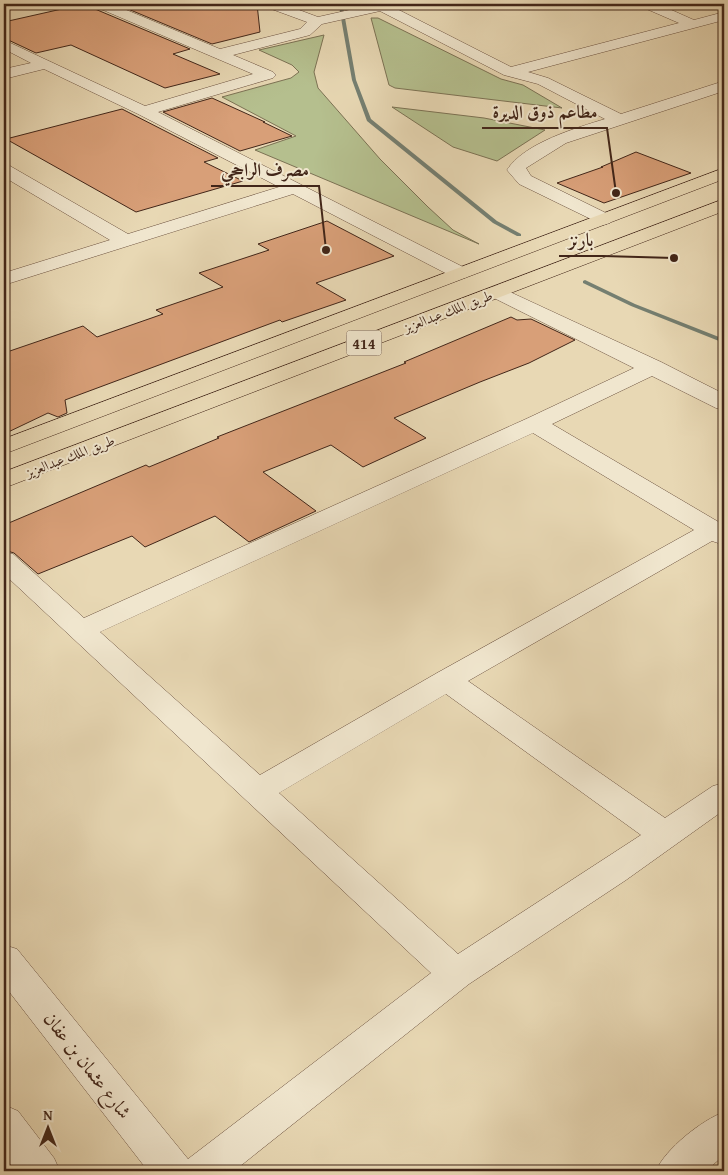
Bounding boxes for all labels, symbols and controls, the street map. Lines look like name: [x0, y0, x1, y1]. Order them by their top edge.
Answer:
callout: مطاعم ذوق الديرة: [482, 95, 607, 128]
text: مطاعم ذوق الديرة: [492, 98, 598, 129]
callout: مصرف الراجحي: [211, 153, 319, 186]
text: مصرف الراجحي: [221, 156, 309, 187]
callout: بارنز: [559, 223, 603, 256]
text: بارنز: [567, 226, 593, 253]
street label: طريق الملك عبدالعزيز: [399, 285, 495, 338]
road number: 414: [346, 330, 382, 356]
street label: طريق الملك عبدالعزيز: [21, 430, 117, 483]
street label: شارع عثمان بن عفان: [36, 1006, 139, 1126]
north arrow: [22, 1102, 72, 1152]
text: N: [43, 1105, 53, 1125]

